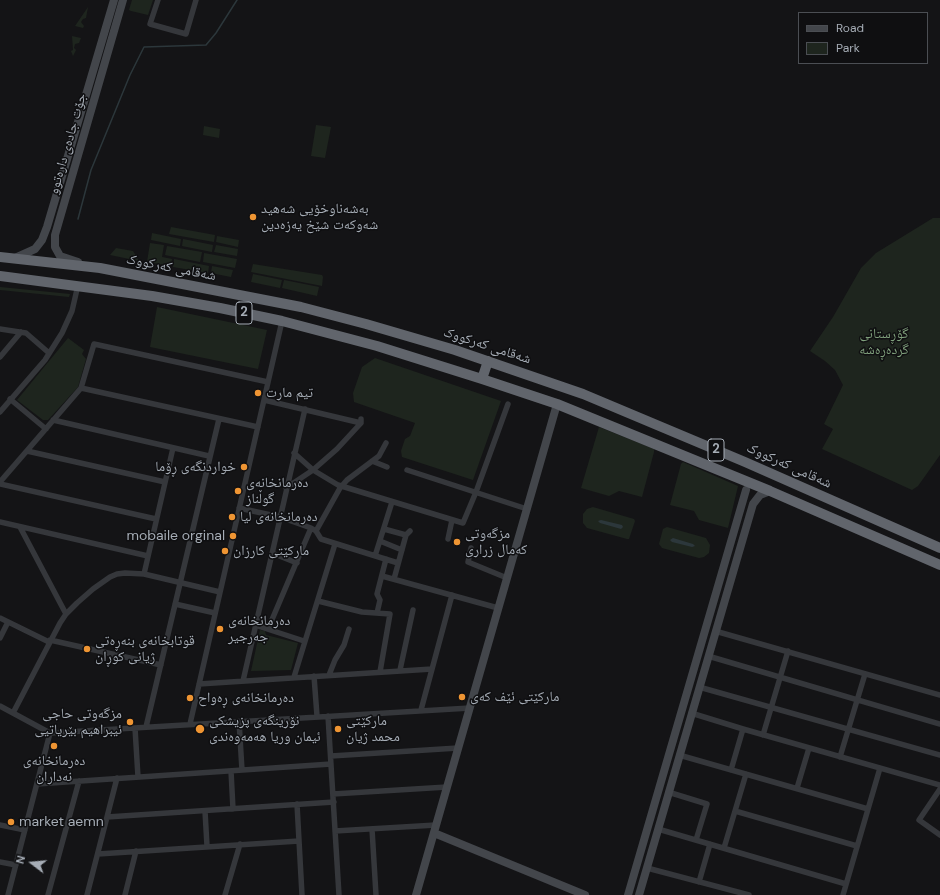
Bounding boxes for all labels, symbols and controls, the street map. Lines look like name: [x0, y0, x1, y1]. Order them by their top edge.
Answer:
legend: [798, 12, 928, 64]
text: Road: [836, 20, 864, 36]
text: Park: [836, 40, 860, 56]
street label: جۆت جادەی دارەتوو: [46, 91, 90, 197]
place label: بەشەناوخۆیی شەهید شەوکەت شێخ یەزەدین: [261, 201, 378, 234]
marker: بەشەناوخۆیی شەهید شەوکەت شێخ یەزەدین: [248, 212, 258, 222]
street label: شەقامی کەرکووک: [125, 251, 217, 285]
road number: 2: [236, 302, 252, 324]
street label: شەقامی کەرکووک: [441, 324, 533, 368]
park label: گۆڕستانی گردەڕەشە: [859, 326, 909, 358]
place label: تیم مارت: [266, 385, 313, 401]
marker: تیم مارت: [253, 388, 263, 398]
road number: 2: [708, 439, 724, 461]
street label: شەقامی کەرکووک: [744, 440, 834, 492]
place label: خواردنگەی ڕۆما: [155, 459, 236, 475]
marker: خواردنگەی ڕۆما: [239, 462, 249, 472]
place label: دەرمانخانەی گوڵناز: [246, 475, 308, 508]
marker: دەرمانخانەی گوڵناز: [233, 486, 243, 496]
place label: دەرمانخانەی لیا: [240, 509, 318, 525]
marker: دەرمانخانەی لیا: [227, 512, 237, 522]
place label: مزگەوتی کەمال زراری: [465, 526, 527, 558]
place label: mobaile orginal: [126, 528, 225, 544]
marker: mobaile orginal: [228, 531, 238, 541]
marker: مزگەوتی کەمال زراری: [452, 537, 462, 547]
place label: مارکێتی کارزان: [233, 543, 309, 559]
marker: مارکێتی کارزان: [220, 546, 230, 556]
place label: دەرمانخانەی جەرجیر: [228, 613, 290, 646]
marker: دەرمانخانەی جەرجیر: [215, 624, 225, 634]
place label: قوتابخانەی بنەڕەتی ژیانی کوڕان: [95, 633, 195, 666]
marker: قوتابخانەی بنەڕەتی ژیانی کوڕان: [82, 644, 92, 654]
place label: مارکێتی ئێف کەی: [470, 689, 559, 705]
place label: دەرمانخانەی ڕەواح: [198, 690, 294, 706]
marker: مارکێتی ئێف کەی: [457, 692, 467, 702]
marker: دەرمانخانەی ڕەواح: [185, 693, 195, 703]
place label: مزگەوتی حاجی ئیبراهیم بێریاتیی: [34, 706, 122, 738]
place label: نۆرینگەی پزیشکی ئیمان وریا هەمەوەندی: [209, 713, 321, 746]
place label: مارکێتی محمد ژیان: [346, 713, 400, 746]
marker: مزگەوتی حاجی ئیبراهیم بێریاتیی: [125, 717, 135, 727]
marker: نۆرینگەی پزیشکی ئیمان وریا هەمەوەندی: [194, 723, 206, 735]
marker: مارکێتی محمد ژیان: [333, 724, 343, 734]
marker: دەرمانخانەی نەداران: [49, 741, 59, 751]
place label: دەرمانخانەی نەداران: [23, 753, 85, 786]
place label: market aemn: [19, 814, 104, 830]
marker: market aemn: [6, 817, 16, 827]
north arrow: [12, 843, 52, 883]
text: N: [13, 854, 28, 865]

